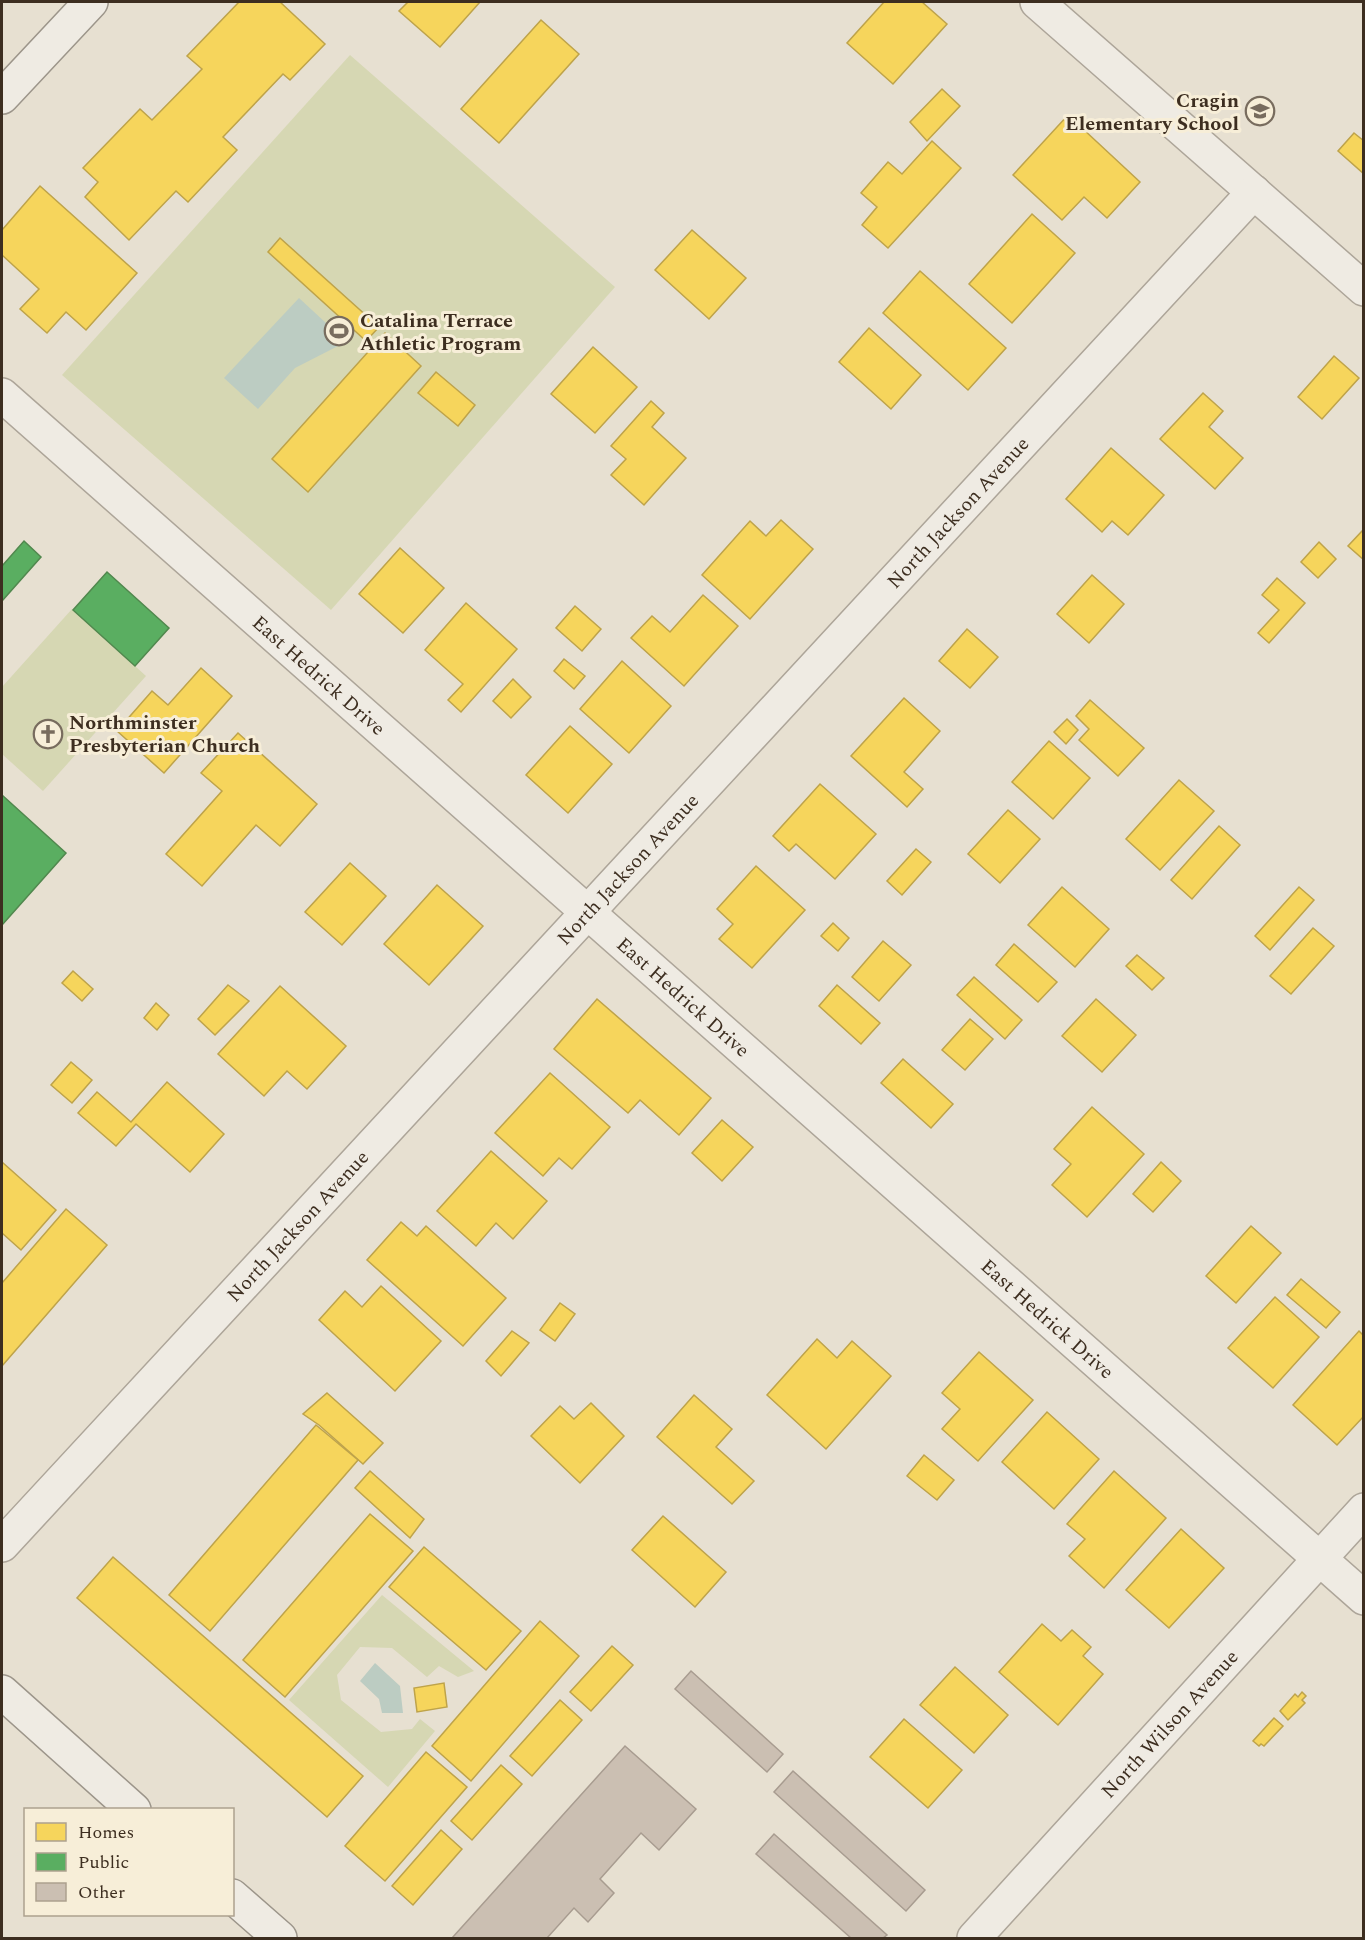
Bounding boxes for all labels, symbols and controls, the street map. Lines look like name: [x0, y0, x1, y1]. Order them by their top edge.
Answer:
place label: Cragin Elementary School: [1065, 86, 1239, 139]
school or university icon: Cragin Elementary School: [1244, 95, 1276, 127]
place label: Catalina Terrace Athletic Program: [360, 306, 521, 359]
sports icon: Catalina Terrace Athletic Program: [323, 315, 355, 347]
street label: North Jackson Avenue: [880, 430, 1037, 596]
street label: East Hedrick Drive: [245, 608, 392, 743]
place label: Northminster Presbyterian Church: [69, 708, 260, 761]
church icon: Northminster Presbyterian Church: [32, 718, 64, 750]
street label: North Jackson Avenue: [550, 787, 707, 953]
street label: East Hedrick Drive: [609, 930, 756, 1065]
street label: North Jackson Avenue: [220, 1144, 376, 1309]
street label: East Hedrick Drive: [973, 1252, 1120, 1387]
street label: North Wilson Avenue: [1094, 1643, 1246, 1805]
legend: [24, 1808, 234, 1916]
text: Homes: [78, 1819, 134, 1846]
text: Public: [78, 1849, 129, 1876]
text: Other: [78, 1879, 125, 1906]

